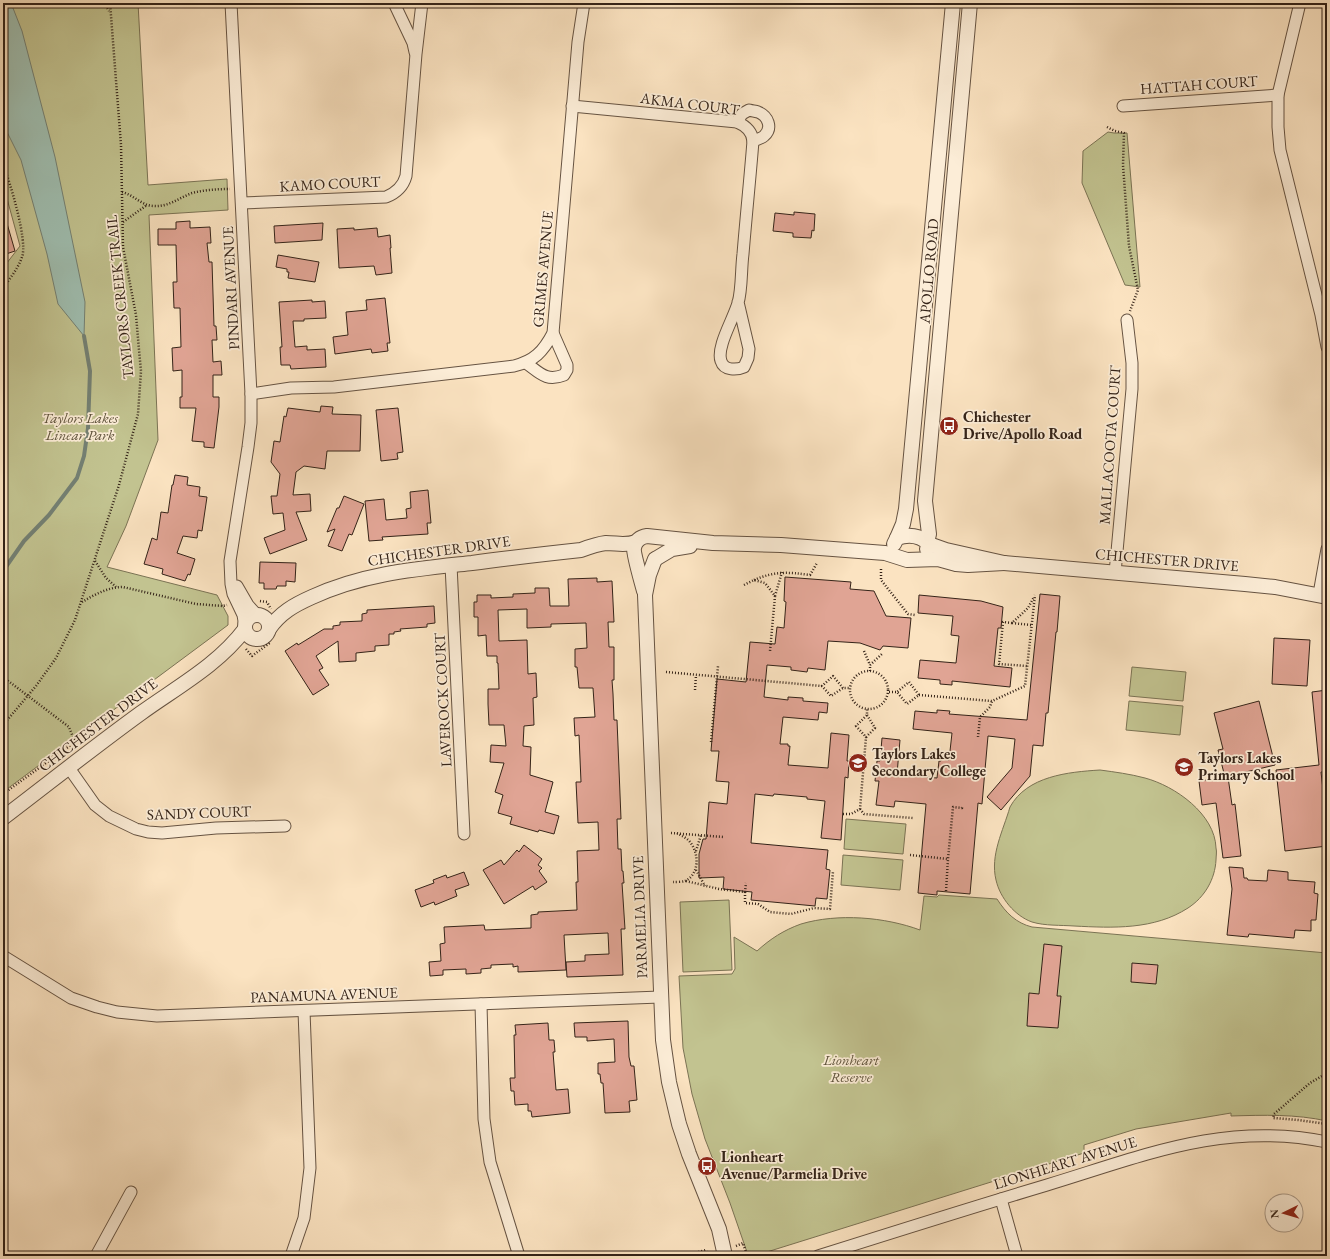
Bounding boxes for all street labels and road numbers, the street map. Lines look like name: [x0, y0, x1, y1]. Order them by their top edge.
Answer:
street label: HATTAH COURT: [1140, 71, 1259, 98]
street label: AKMA COURT: [638, 88, 742, 119]
street label: KAMO COURT: [279, 171, 382, 196]
street label: GRIMES AVENUE: [528, 209, 557, 328]
street label: TAYLORS CREEK TRAIL: [101, 214, 138, 380]
street label: APOLLO ROAD: [914, 218, 943, 325]
street label: PINDARI AVENUE: [218, 225, 243, 350]
street label: MALLACOOTA COURT: [1094, 364, 1125, 525]
street label: CHICHESTER DRIVE: [366, 531, 512, 570]
street label: CHICHESTER DRIVE: [1094, 544, 1240, 575]
street label: LAVEROCK COURT: [429, 632, 455, 767]
street label: CHICHESTER DRIVE: [34, 673, 161, 776]
street label: SANDY COURT: [147, 801, 252, 824]
street label: PARMELIA DRIVE: [628, 855, 651, 979]
street label: PANAMUNA AVENUE: [250, 982, 399, 1007]
street label: LIONHEART AVENUE: [991, 1132, 1139, 1193]

